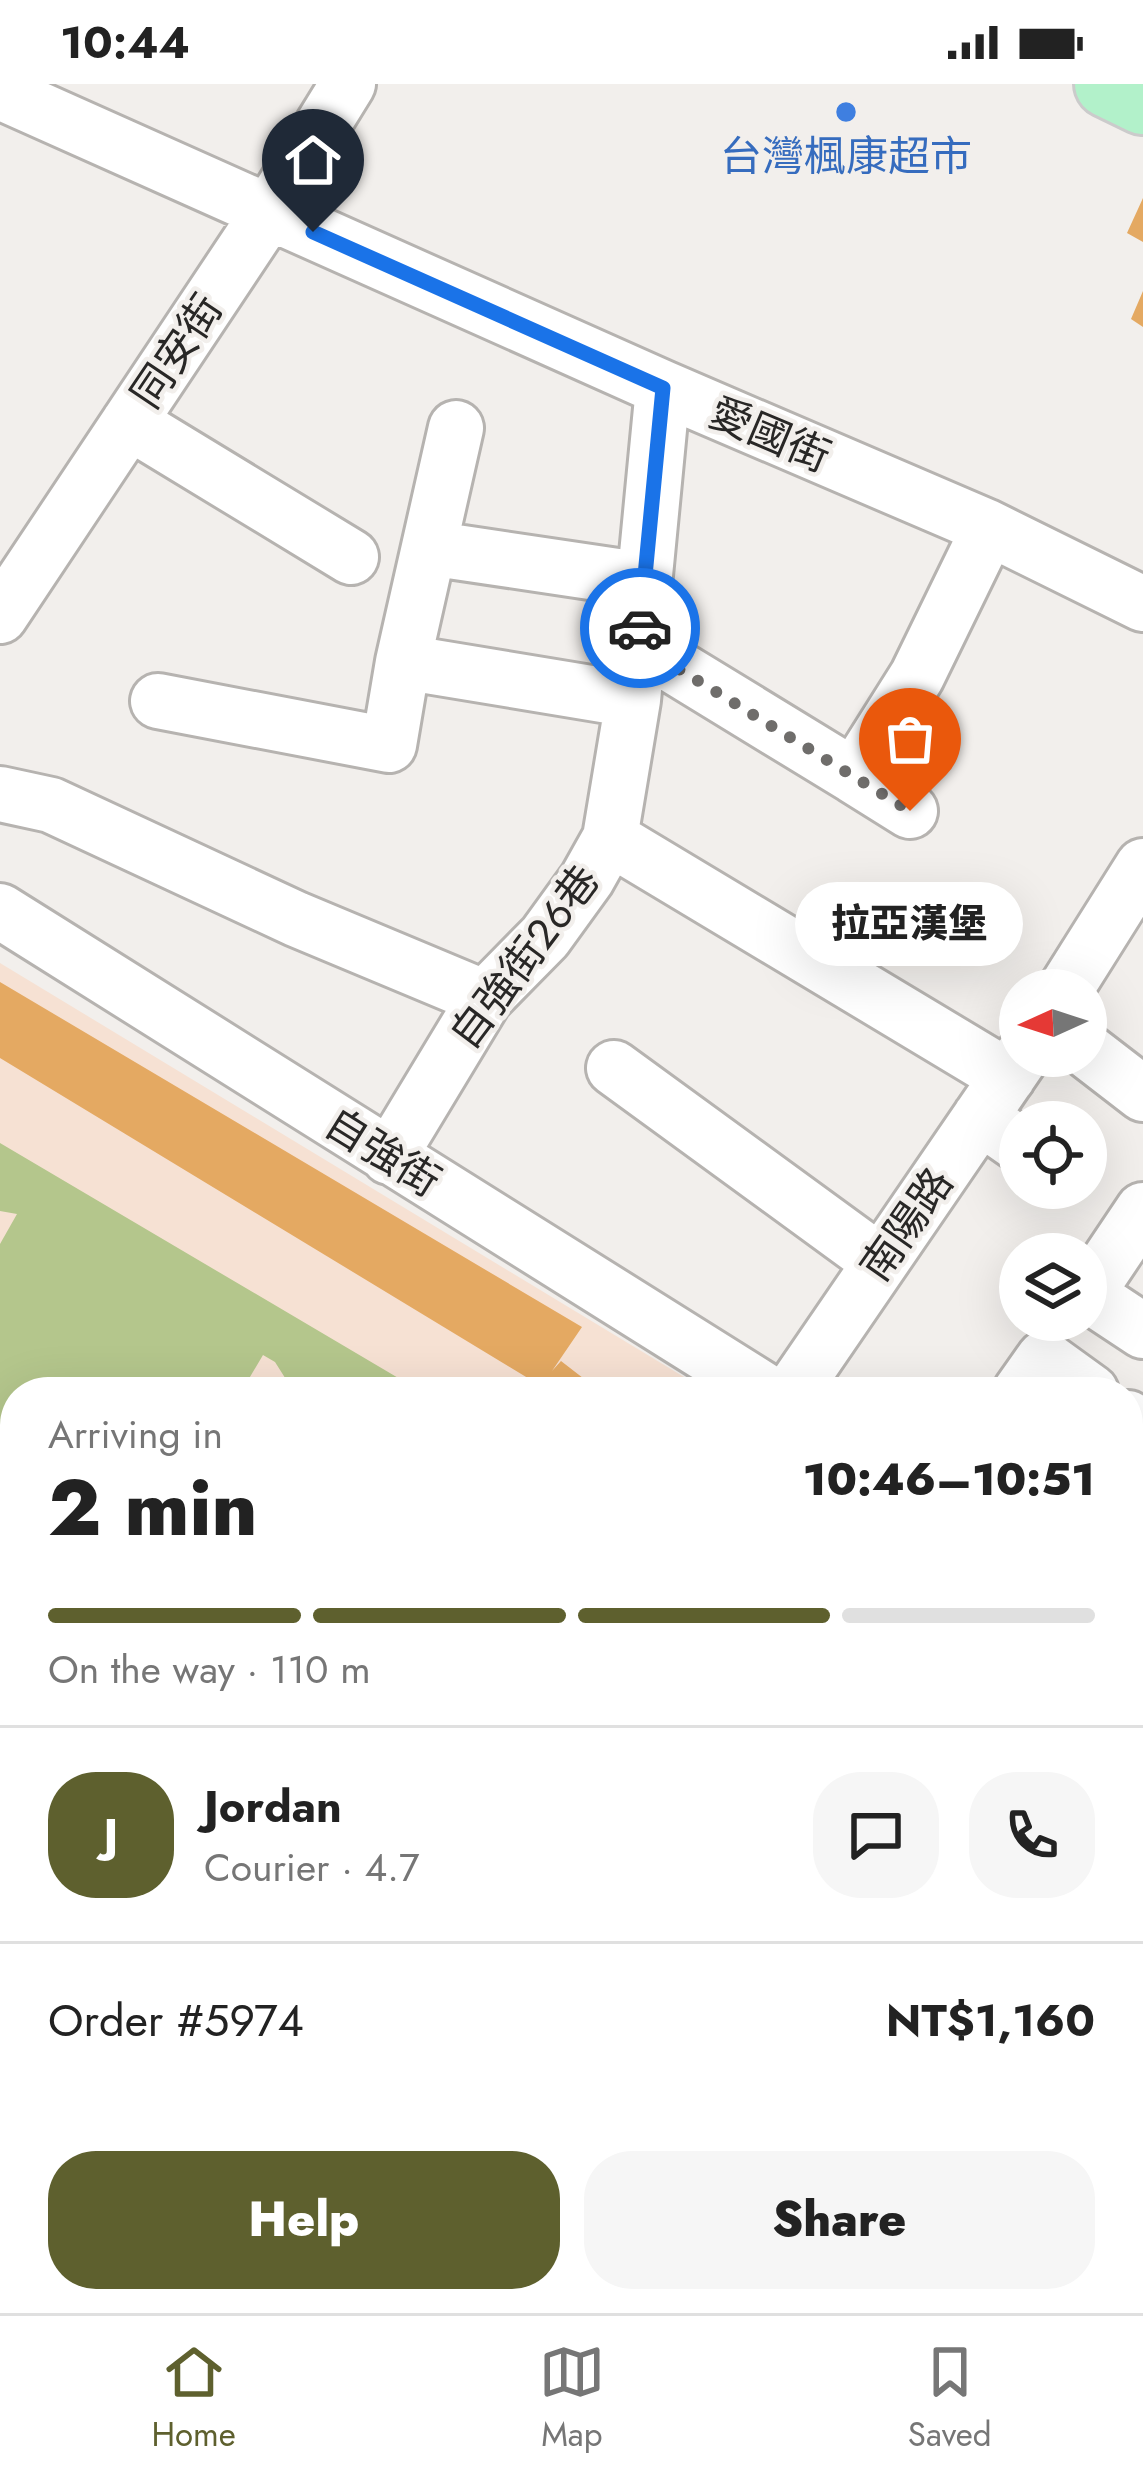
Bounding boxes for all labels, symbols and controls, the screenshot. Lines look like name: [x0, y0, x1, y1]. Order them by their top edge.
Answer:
text: 10:44: [60, 10, 190, 75]
marker: 台灣楓康超市: [833, 99, 859, 125]
pin: [262, 109, 364, 232]
place label: 台灣楓康超市: [720, 126, 972, 187]
icon: home: [280, 127, 346, 193]
street label: 同安街: [116, 282, 237, 421]
street label: 愛國街: [700, 382, 840, 487]
courier: [580, 568, 700, 688]
icon: car: [607, 595, 673, 661]
pin: [859, 688, 961, 811]
icon: bag: [877, 706, 943, 772]
street label: 自強街26巷: [435, 853, 614, 1062]
callout: 拉亞漢堡: [796, 883, 1024, 967]
text: 拉亞漢堡: [831, 895, 987, 952]
north arrow: [999, 969, 1107, 1077]
map controls: [999, 969, 1107, 1341]
street label: 自強街: [313, 1093, 452, 1212]
button: locate: [999, 1101, 1107, 1209]
street label: 南陽路: [845, 1155, 968, 1293]
button: layers: [999, 1233, 1107, 1341]
text: Arriving in: [48, 1406, 223, 1463]
text: 10:46–10:51: [803, 1447, 1095, 1512]
text: 2 min: [48, 1452, 257, 1564]
text: On the way · 110 m: [48, 1641, 371, 1698]
button: chat: [813, 1772, 939, 1898]
button: phone: [969, 1772, 1095, 1898]
text: Jordan: [204, 1774, 342, 1839]
text: J: [104, 1802, 118, 1867]
text: Courier · 4.7: [204, 1839, 419, 1896]
text: Order #5974: [48, 1988, 304, 2053]
text: NT$1,160: [886, 1988, 1095, 2053]
button: Help: [48, 2151, 560, 2289]
button: Share: [584, 2151, 1095, 2289]
tab: Home: [152, 2339, 236, 2458]
tab: Map: [539, 2339, 605, 2458]
tab: Saved: [908, 2339, 991, 2458]

